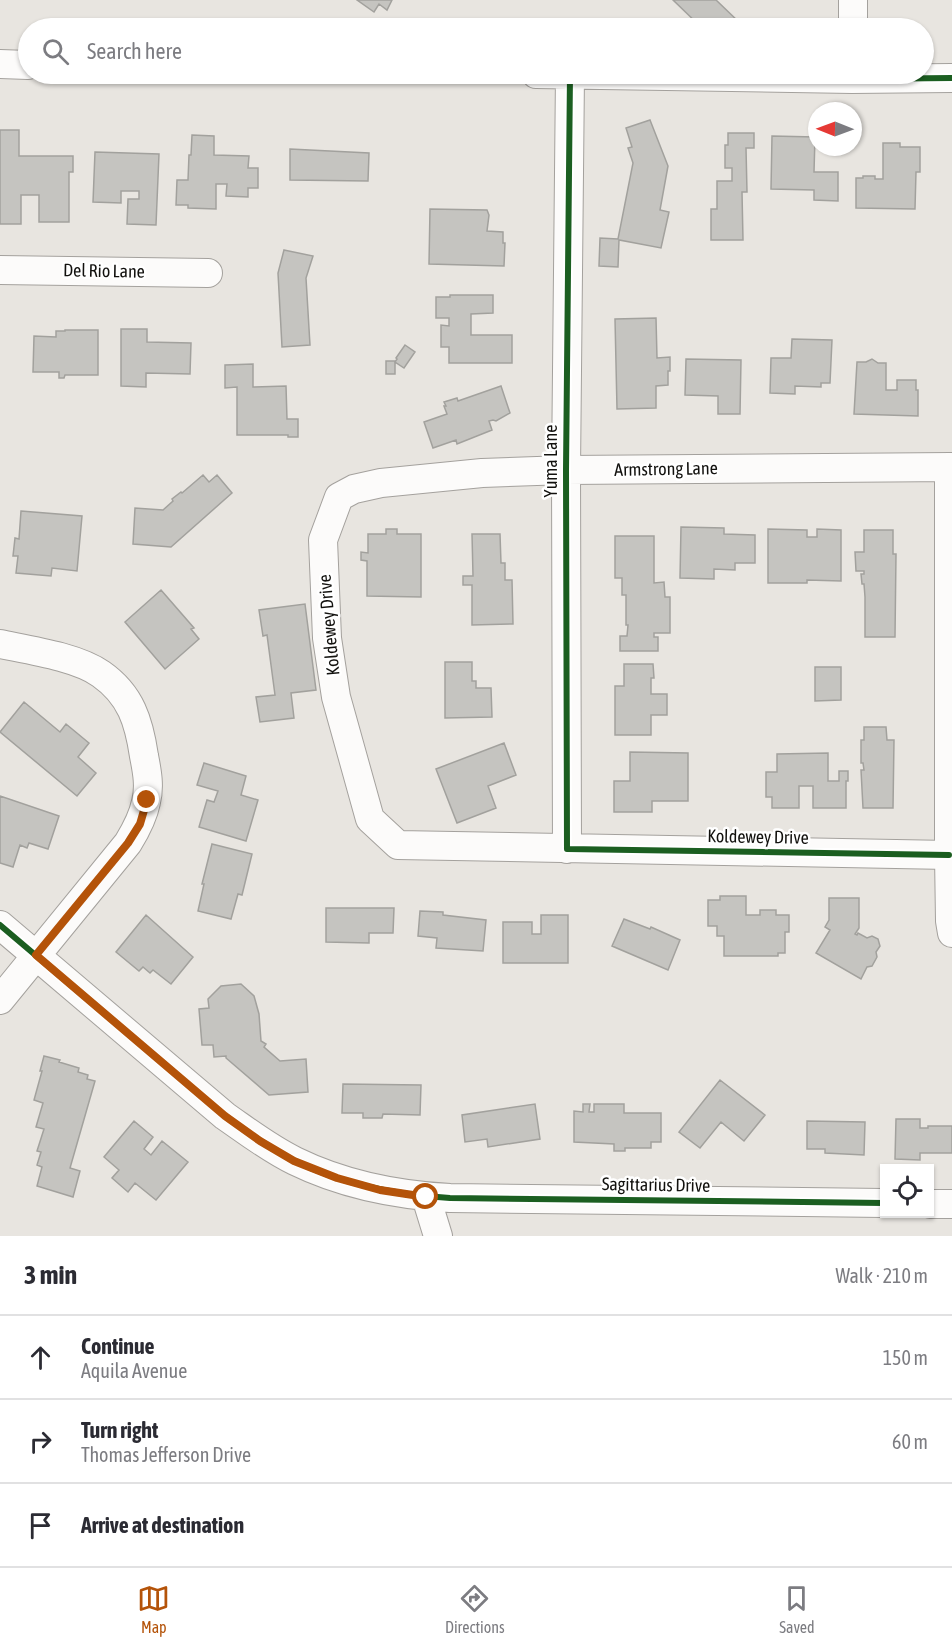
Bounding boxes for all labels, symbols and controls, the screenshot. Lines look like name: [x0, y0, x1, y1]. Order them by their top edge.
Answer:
search box: [18, 18, 934, 84]
icon: search: [39, 35, 72, 68]
text: Search here: [87, 38, 182, 64]
north arrow: [808, 102, 862, 156]
street label: Del Rio Lane: [63, 259, 145, 282]
street label: Yuma Lane: [540, 425, 561, 497]
street label: Armstrong Lane: [614, 457, 718, 480]
street label: Koldewey Drive: [314, 574, 343, 676]
route end: [133, 786, 159, 812]
street label: Koldewey Drive: [707, 825, 809, 848]
map controls: [880, 1164, 934, 1218]
button: locate: [880, 1164, 934, 1218]
street label: Sagittarius Drive: [602, 1173, 710, 1196]
route start: [412, 1183, 438, 1209]
text: 3 min: [24, 1260, 77, 1290]
text: Walk · 210 m: [836, 1264, 928, 1287]
text: Continue: [81, 1333, 155, 1359]
icon: ahead: [24, 1341, 57, 1374]
text: 150 m: [883, 1346, 928, 1369]
text: Aquila Avenue: [81, 1359, 187, 1382]
text: Turn right: [81, 1417, 158, 1443]
icon: right: [24, 1425, 57, 1458]
text: 60 m: [892, 1430, 928, 1453]
text: Thomas Jefferson Drive: [81, 1443, 251, 1466]
icon: arrive: [24, 1509, 57, 1542]
text: Arrive at destination: [81, 1512, 244, 1538]
tab: Map: [137, 1582, 170, 1636]
tab: Directions: [445, 1582, 505, 1636]
tab: Saved: [779, 1582, 815, 1636]

